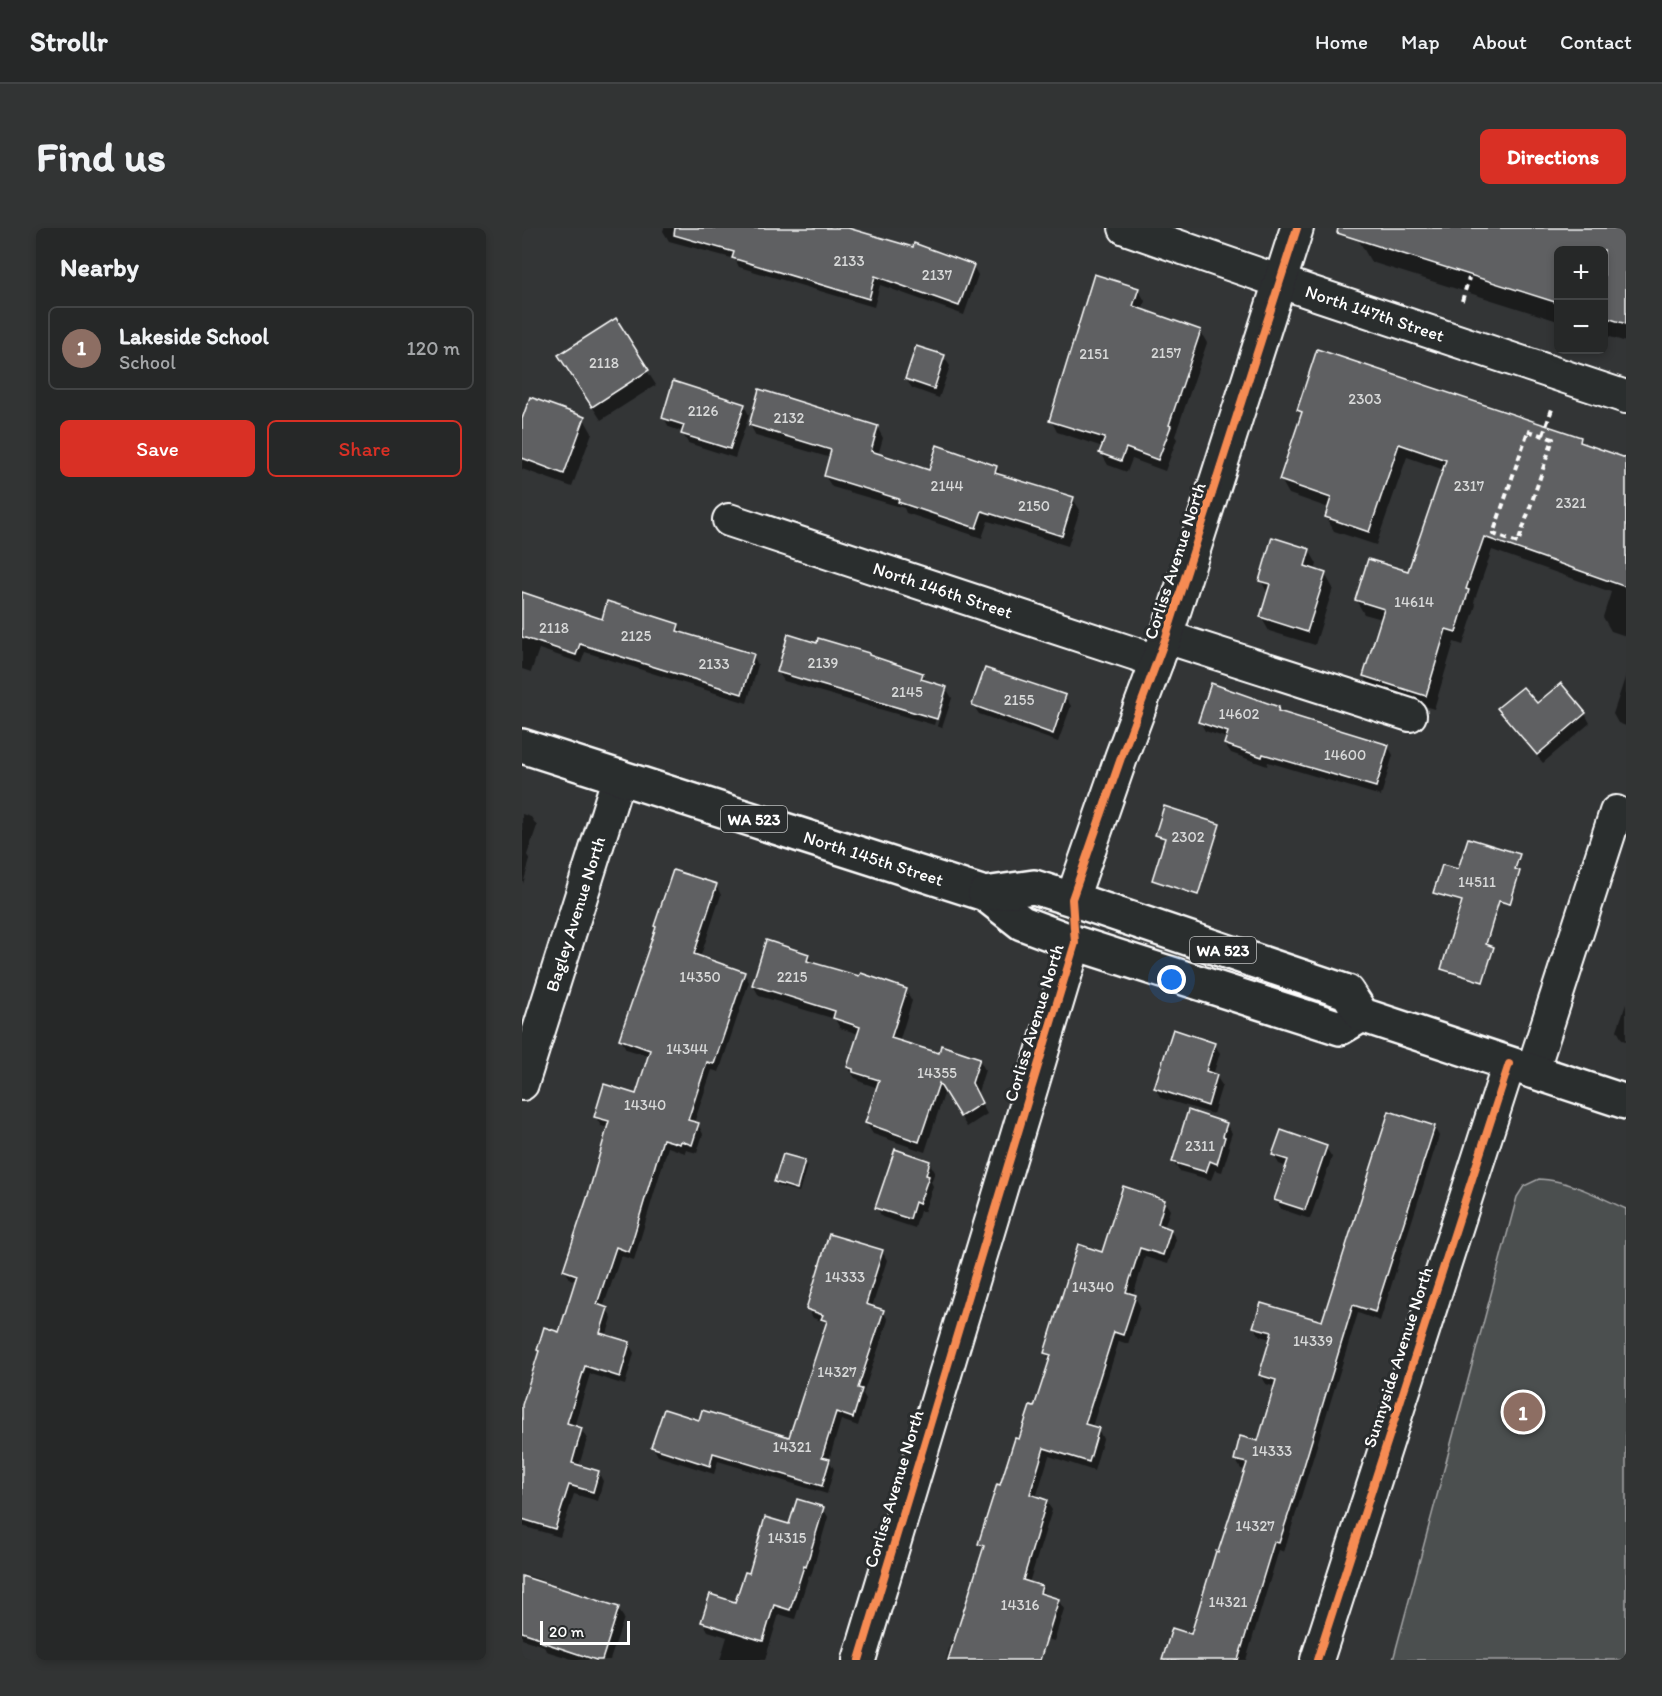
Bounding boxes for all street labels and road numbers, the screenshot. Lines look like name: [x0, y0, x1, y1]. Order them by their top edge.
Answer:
street label: North 147th Street: [1302, 280, 1447, 347]
street label: Corliss Avenue North: [1139, 479, 1211, 642]
street label: North 146th Street: [870, 557, 1016, 624]
road number: WA 523: [721, 806, 787, 832]
street label: North 145th Street: [801, 826, 946, 891]
street label: Bagley Avenue North: [541, 834, 610, 995]
road number: WA 523: [1190, 937, 1256, 963]
street label: Corliss Avenue North: [1000, 941, 1069, 1105]
street label: Sunnyside Avenue North: [1358, 1263, 1438, 1450]
street label: Corliss Avenue North: [860, 1407, 929, 1571]

